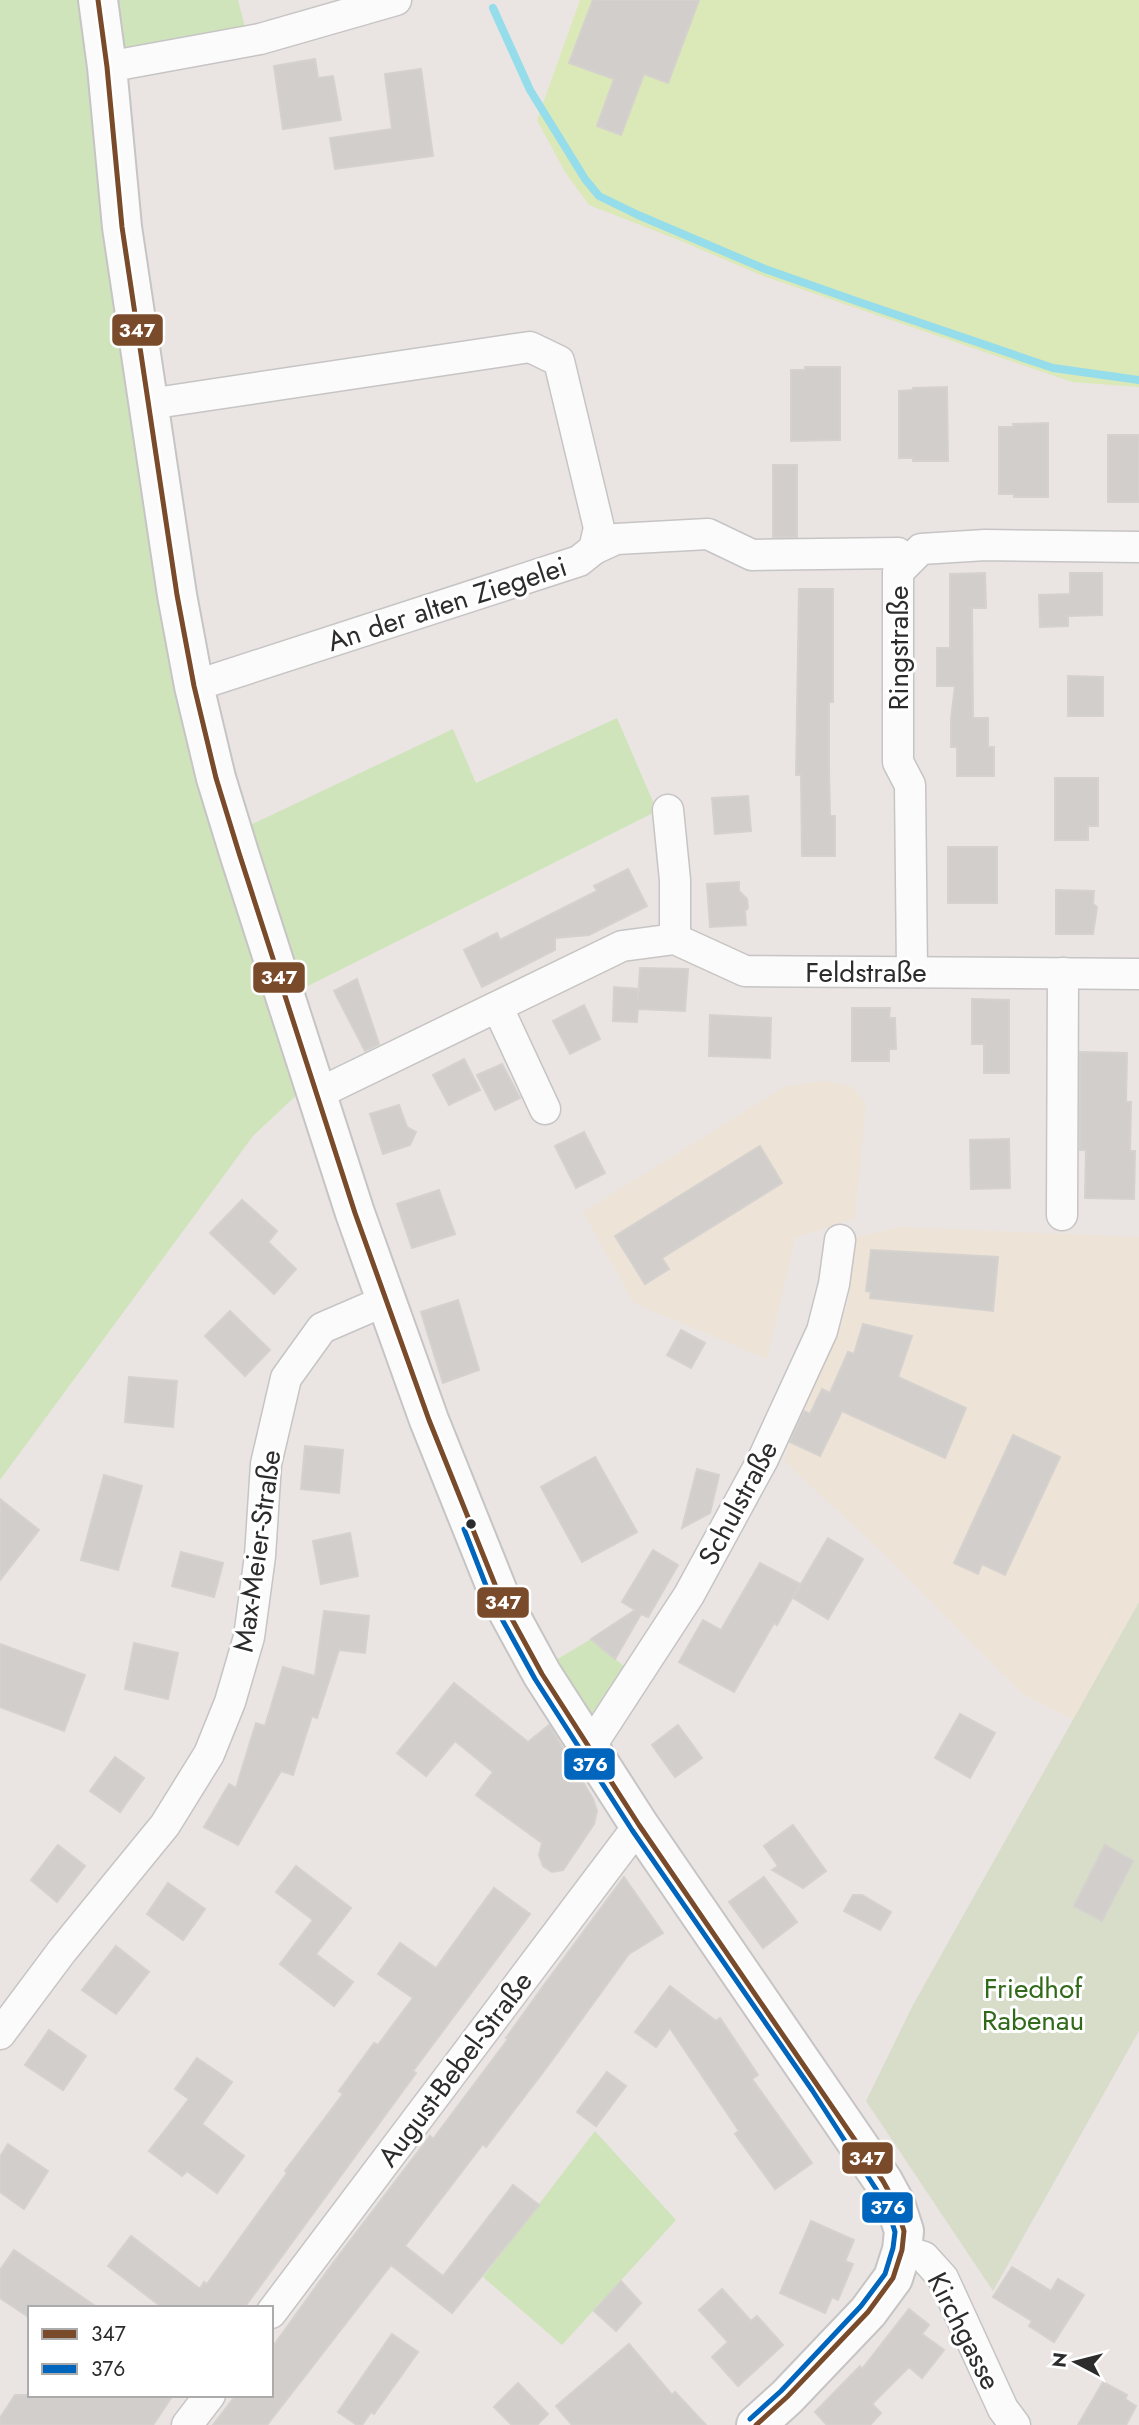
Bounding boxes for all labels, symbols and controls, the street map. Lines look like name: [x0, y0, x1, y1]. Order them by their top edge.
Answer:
line badge: 347: [111, 313, 164, 347]
text: 347: [119, 317, 156, 344]
street label: An der alten Ziegelei: [322, 546, 572, 662]
street label: Ringstraße: [878, 586, 919, 710]
street label: Feldstraße: [805, 952, 927, 993]
line badge: 347: [252, 961, 306, 994]
text: 347: [261, 964, 298, 991]
street label: Schulstraße: [688, 1433, 788, 1573]
street label: Max-Meier-Straße: [223, 1447, 291, 1655]
unlabelled marker: [464, 1517, 478, 1531]
line badge: 347: [476, 1586, 530, 1619]
text: 347: [485, 1589, 522, 1616]
line badge: 376: [563, 1747, 616, 1781]
text: 376: [572, 1751, 608, 1778]
street label: August-Bebel-Straße: [368, 1963, 542, 2175]
park label: Friedhof Rabenau: [982, 1968, 1084, 2041]
line badge: 347: [841, 2141, 894, 2175]
text: 347: [849, 2145, 886, 2172]
line badge: 376: [861, 2191, 914, 2224]
text: 376: [870, 2194, 906, 2221]
street label: Kirchgasse: [917, 2265, 1011, 2397]
legend: [28, 2306, 273, 2397]
text: 347: [91, 2319, 126, 2349]
north arrow: [1041, 2327, 1111, 2397]
text: N: [1045, 2351, 1074, 2369]
text: 376: [91, 2354, 125, 2384]

